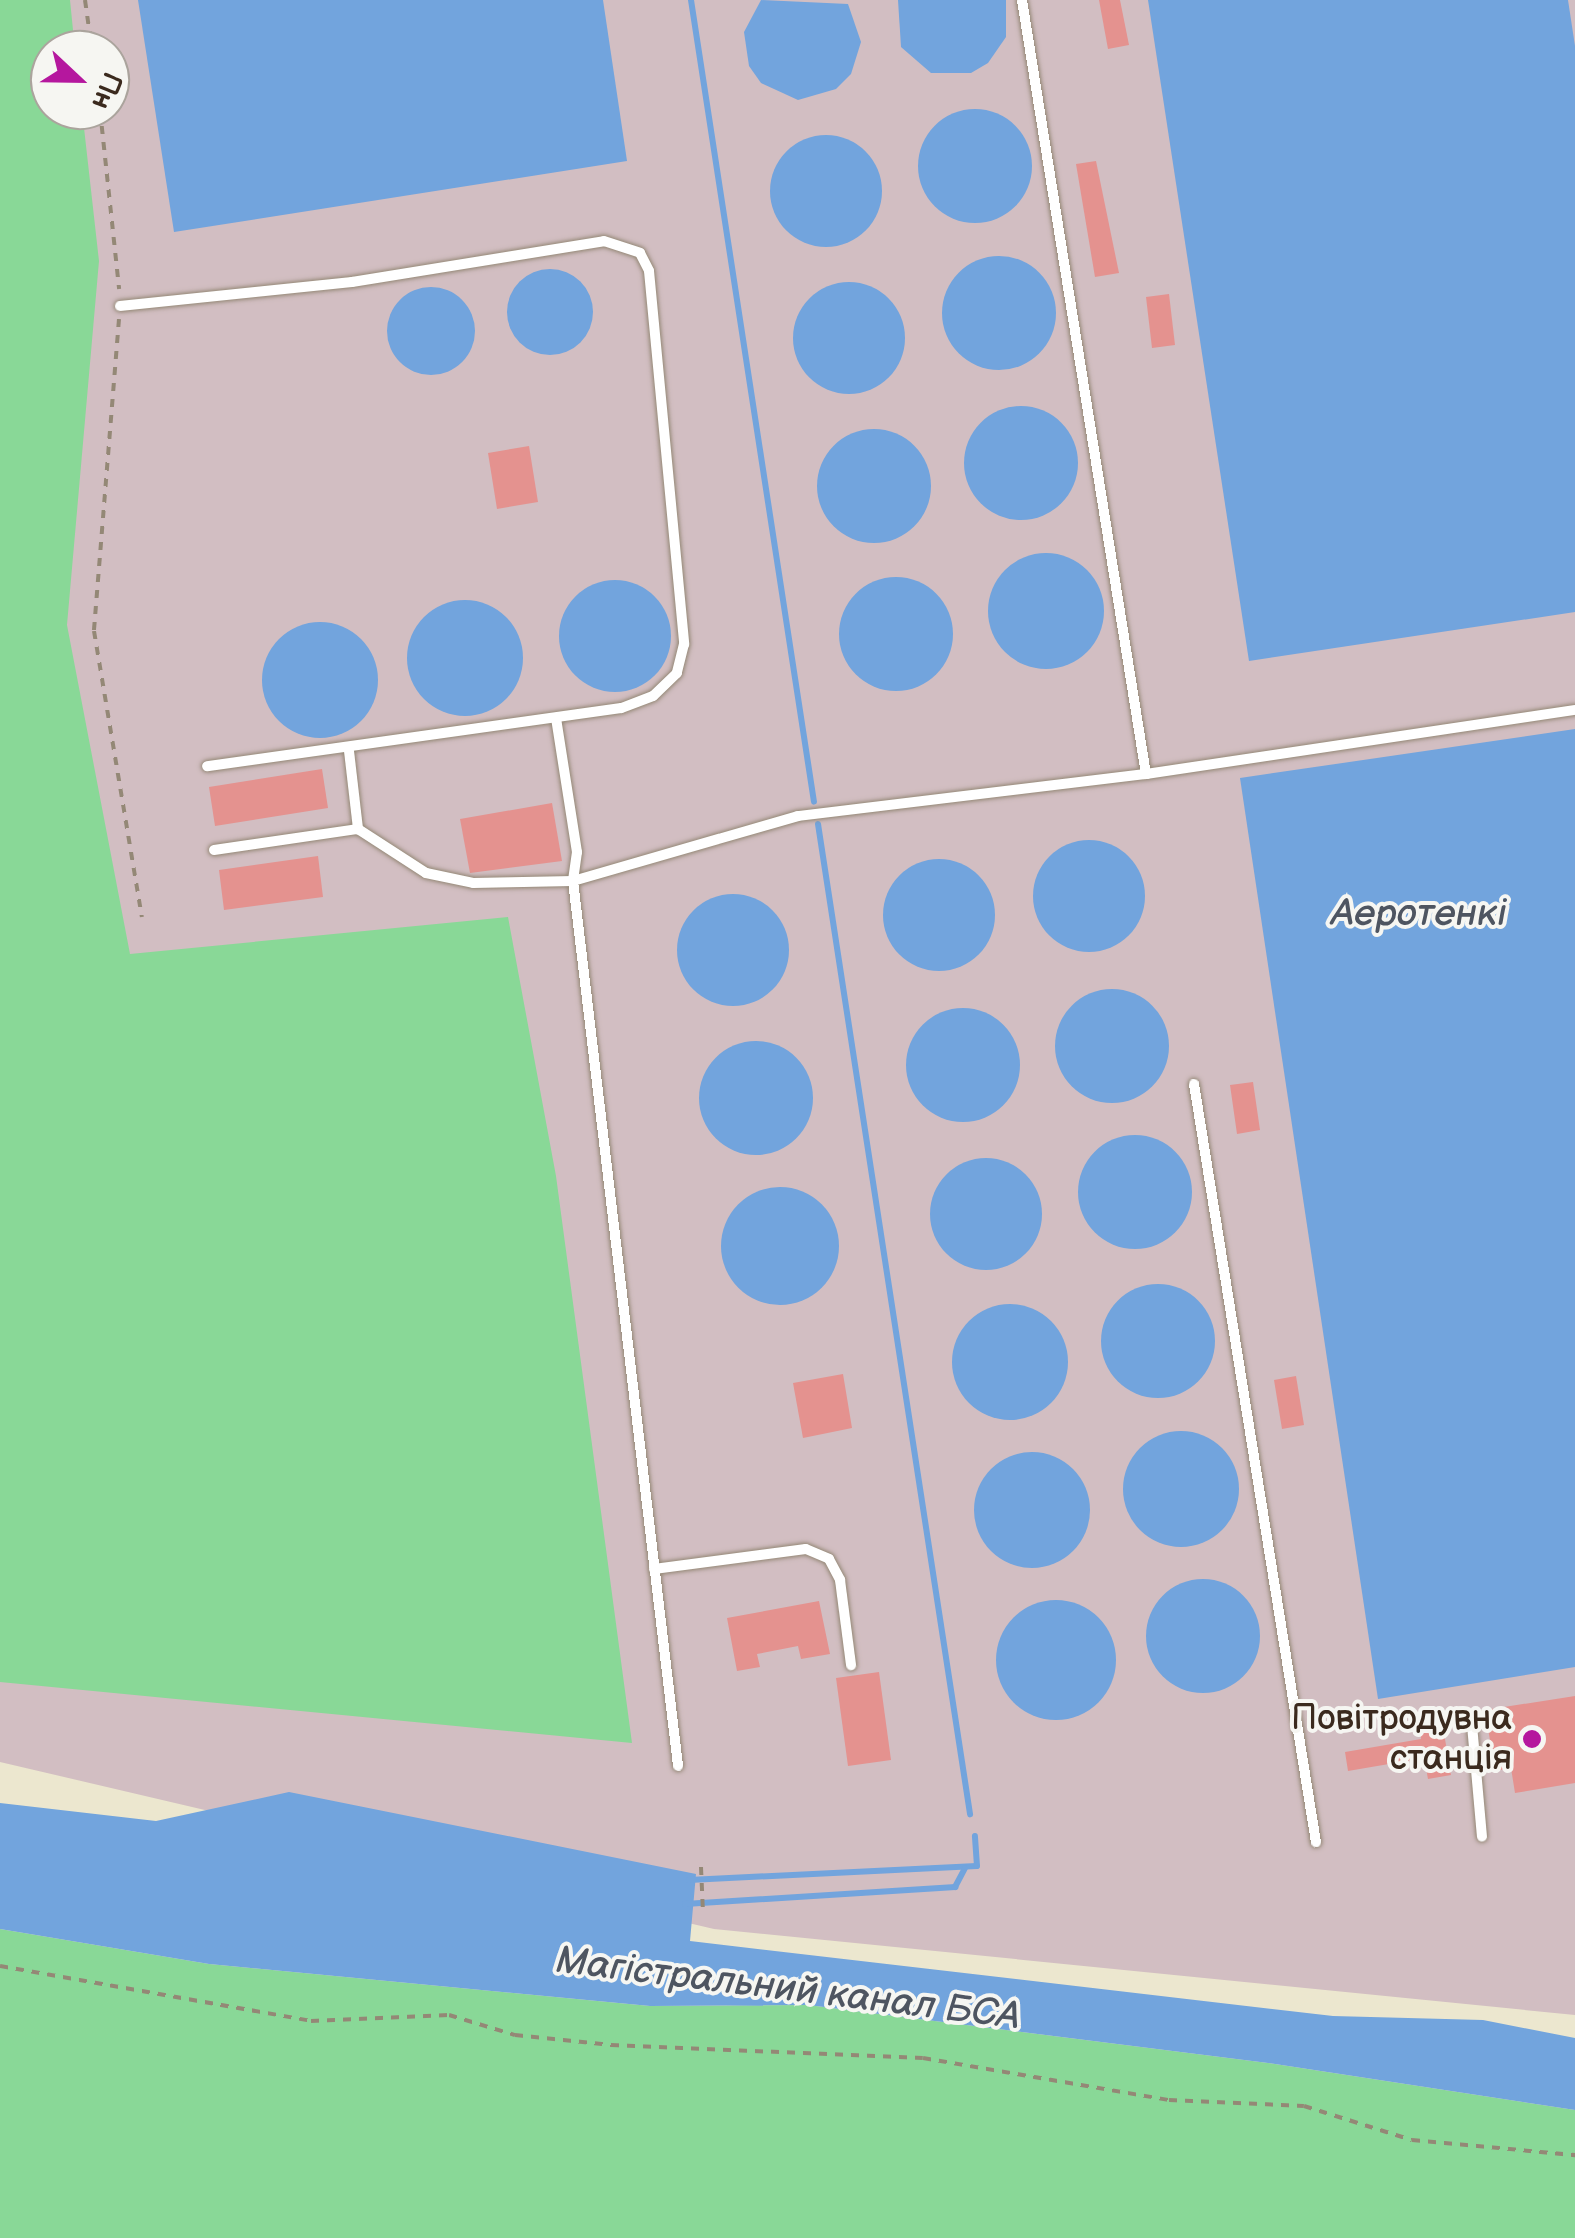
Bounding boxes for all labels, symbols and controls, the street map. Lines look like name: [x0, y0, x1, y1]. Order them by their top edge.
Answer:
north arrow: [30, 30, 130, 130]
text: Пн: [84, 67, 129, 114]
water label: Аеротенкі: [1331, 891, 1507, 937]
place label: Повітродувна станція: [1291, 1698, 1512, 1780]
marker: Повітродувна станція: [1521, 1728, 1543, 1750]
water label: Магістральний канал БСА: [553, 1938, 1023, 2040]

